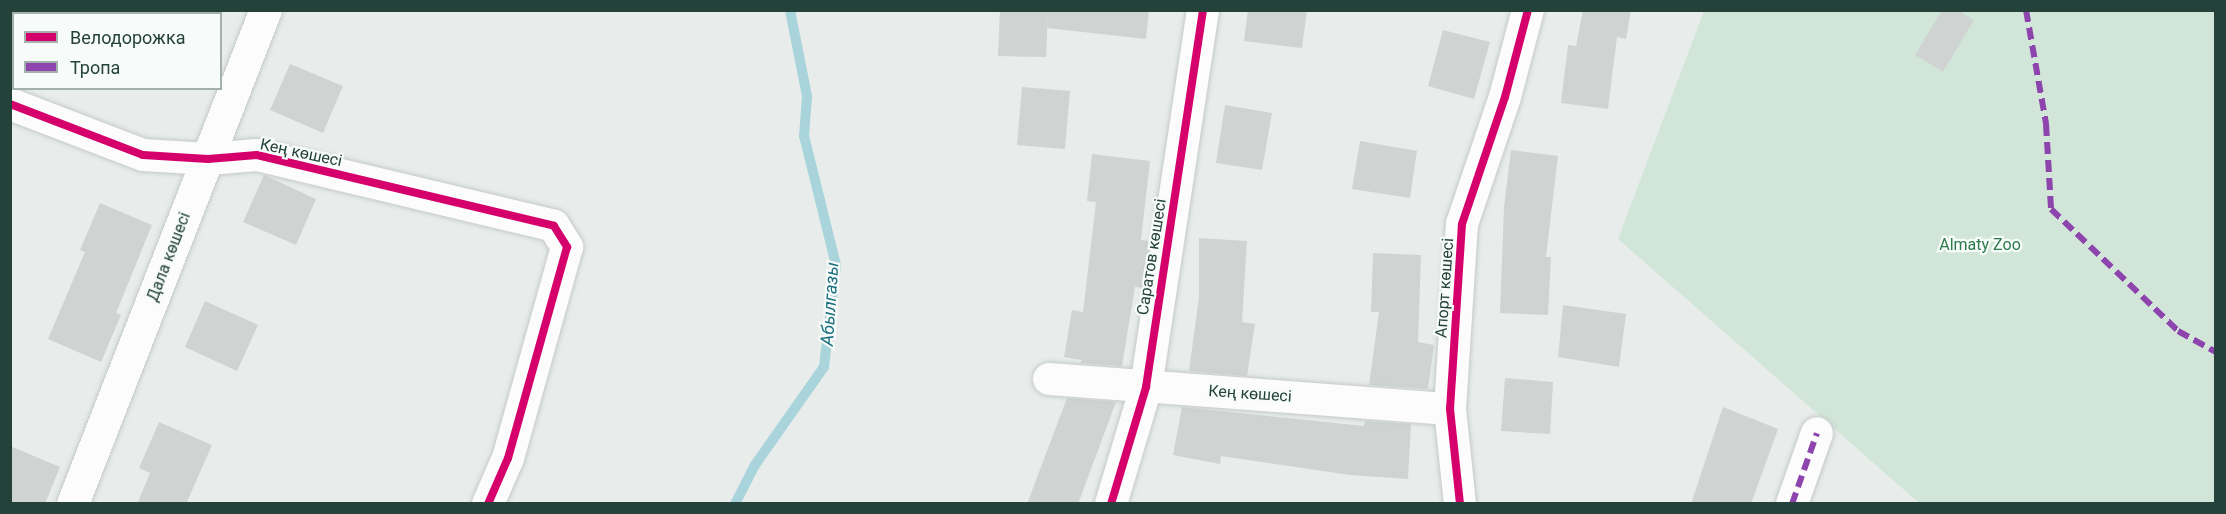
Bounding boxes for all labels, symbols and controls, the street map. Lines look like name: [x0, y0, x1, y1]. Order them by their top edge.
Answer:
legend: [12, 12, 222, 90]
text: Велодорожка: [70, 27, 185, 48]
text: Тропа: [70, 57, 120, 78]
street label: Кең көшесі: [258, 135, 344, 171]
street label: Саратов көшесі: [1133, 197, 1171, 317]
street label: Дала көшесі: [143, 210, 195, 304]
park label: Almaty Zoo: [1939, 235, 2021, 255]
street label: Апорт көшесі: [1432, 237, 1458, 339]
water label: Абылгазы: [816, 261, 844, 347]
street label: Кең көшесі: [1208, 382, 1292, 406]

